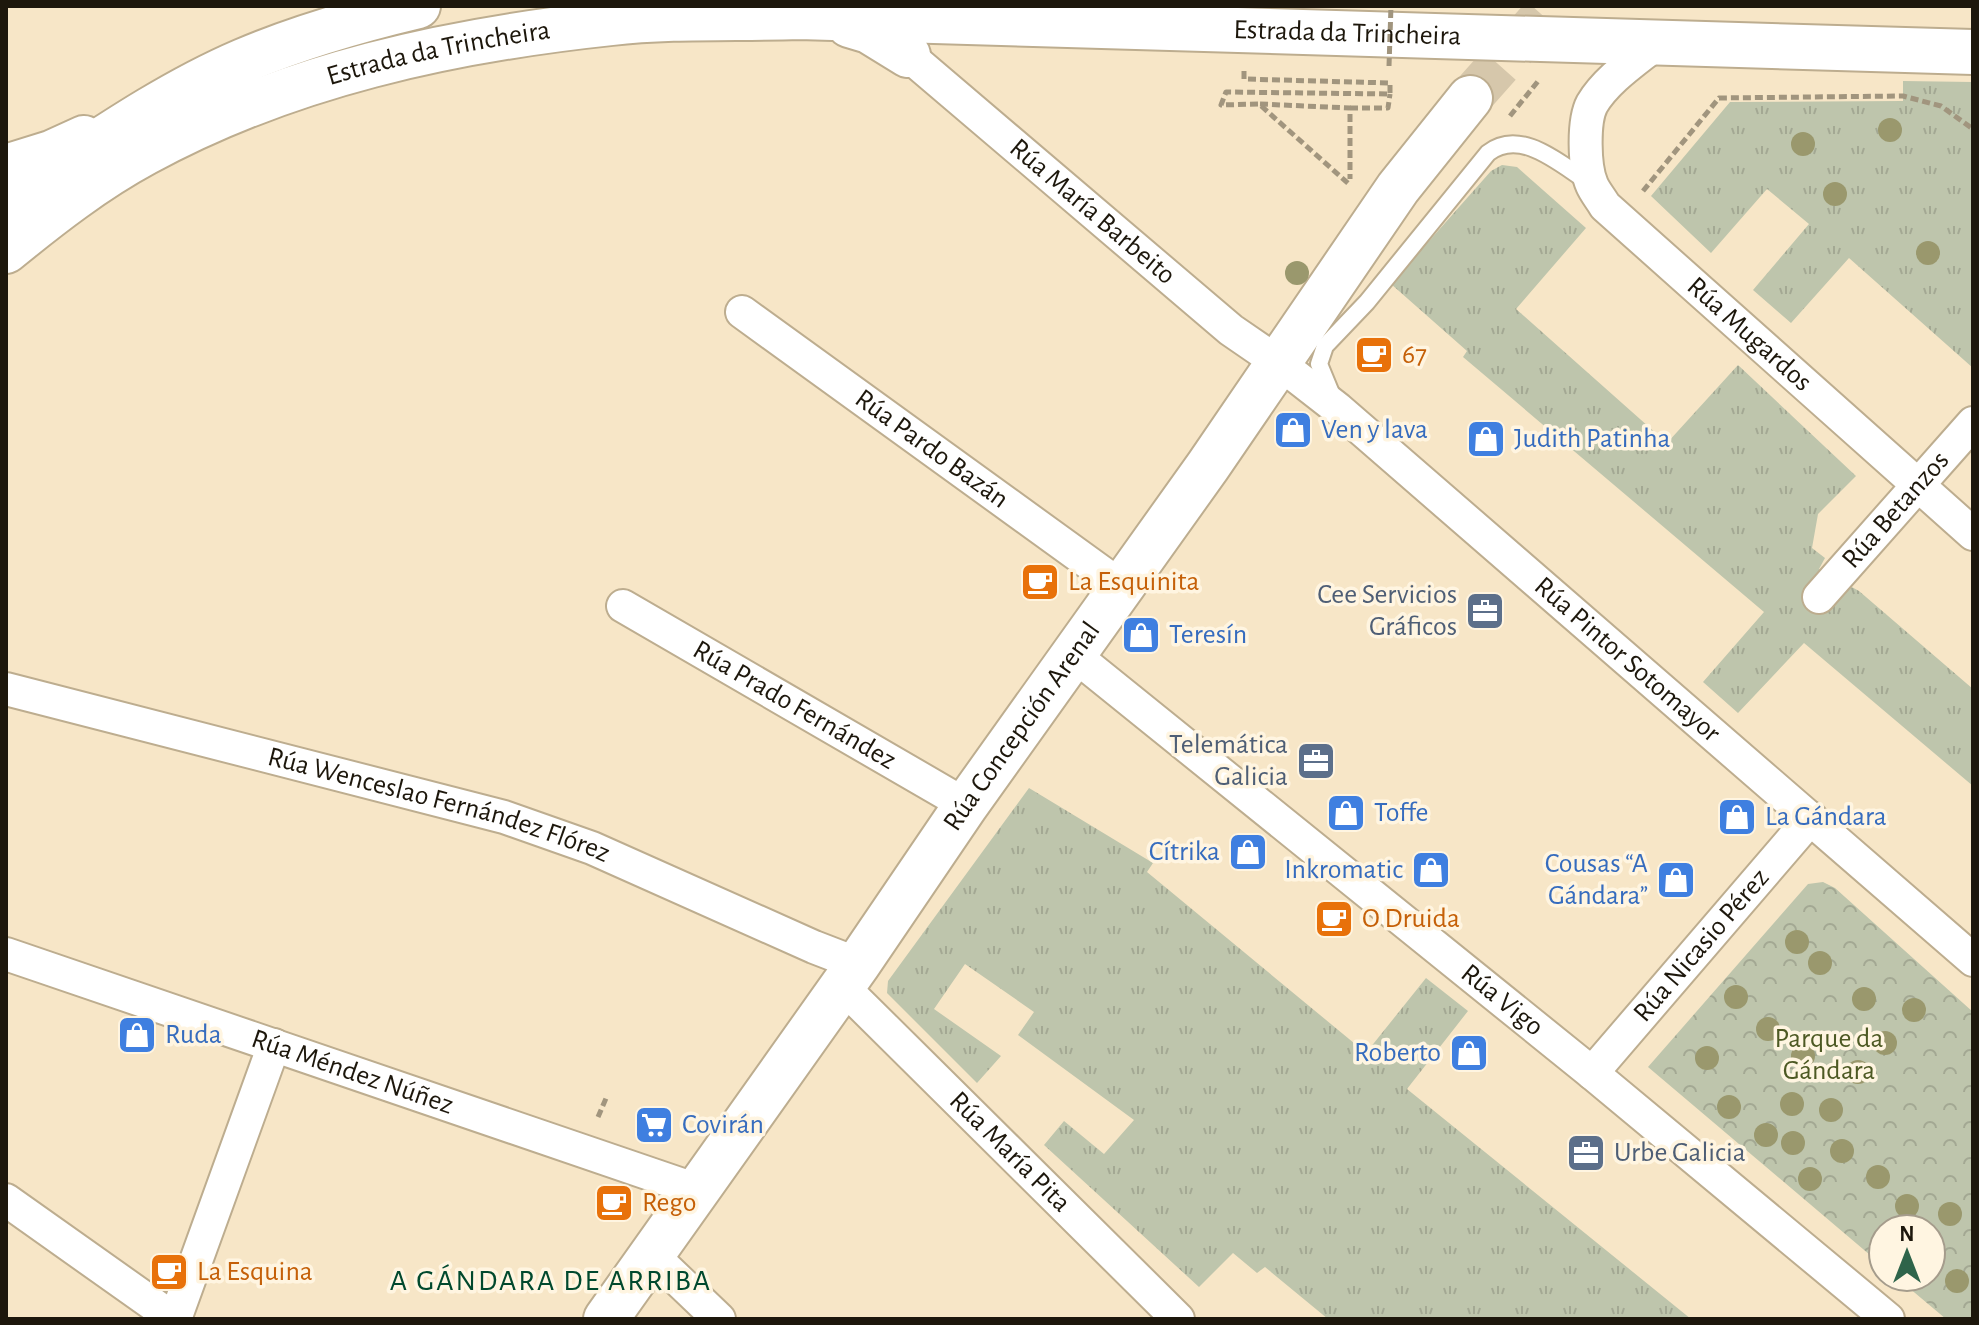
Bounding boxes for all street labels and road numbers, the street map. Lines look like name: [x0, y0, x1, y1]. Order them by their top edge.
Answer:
street label: Estrada da Trincheira: [324, 16, 552, 91]
street label: Estrada da Trincheira: [1233, 16, 1462, 51]
street label: Rúa María Barbeito: [1004, 134, 1180, 290]
street label: Rúa Mugardos: [1682, 272, 1817, 397]
street label: Rúa Pardo Bazán: [850, 385, 1013, 514]
street label: Rúa Betanzos: [1837, 446, 1955, 574]
street label: Rúa Pintor Sotomayor: [1529, 572, 1725, 748]
street label: Rúa Concepción Arenal: [939, 617, 1106, 836]
street label: Rúa Prado Fernández: [688, 636, 900, 775]
street label: Rúa Wenceslao Fernández Flórez: [265, 743, 614, 868]
street label: Rúa Nicasio Pérez: [1628, 864, 1774, 1027]
street label: Rúa Vigo: [1456, 959, 1548, 1042]
street label: Rúa Méndez Núñez: [248, 1025, 457, 1120]
street label: Rúa María Pita: [944, 1087, 1076, 1218]

